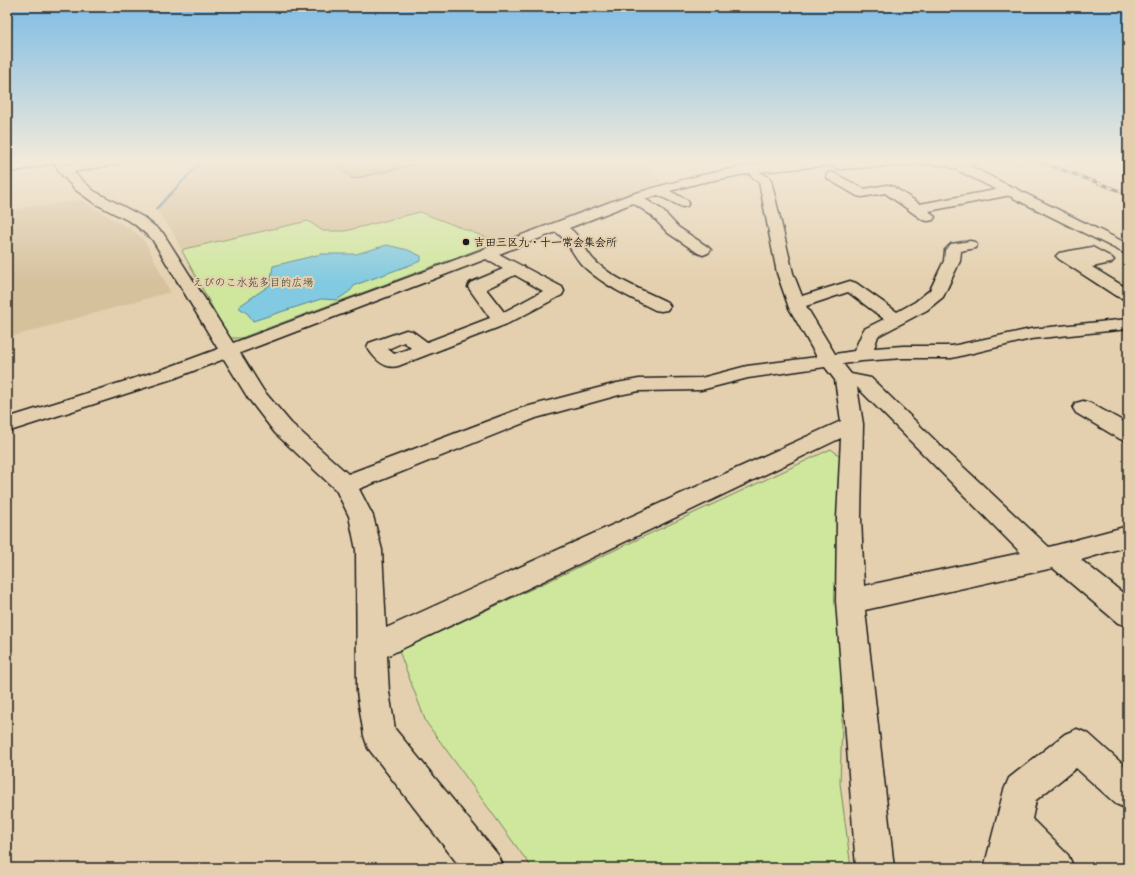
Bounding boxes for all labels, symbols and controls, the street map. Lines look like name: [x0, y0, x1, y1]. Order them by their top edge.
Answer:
place label: 吉田三区九・十一常会集会所: [474, 236, 617, 249]
marker: 吉田三区九・十一常会集会所: [461, 237, 471, 247]
park label: えびのこ水苑多目的広場: [193, 276, 313, 289]

